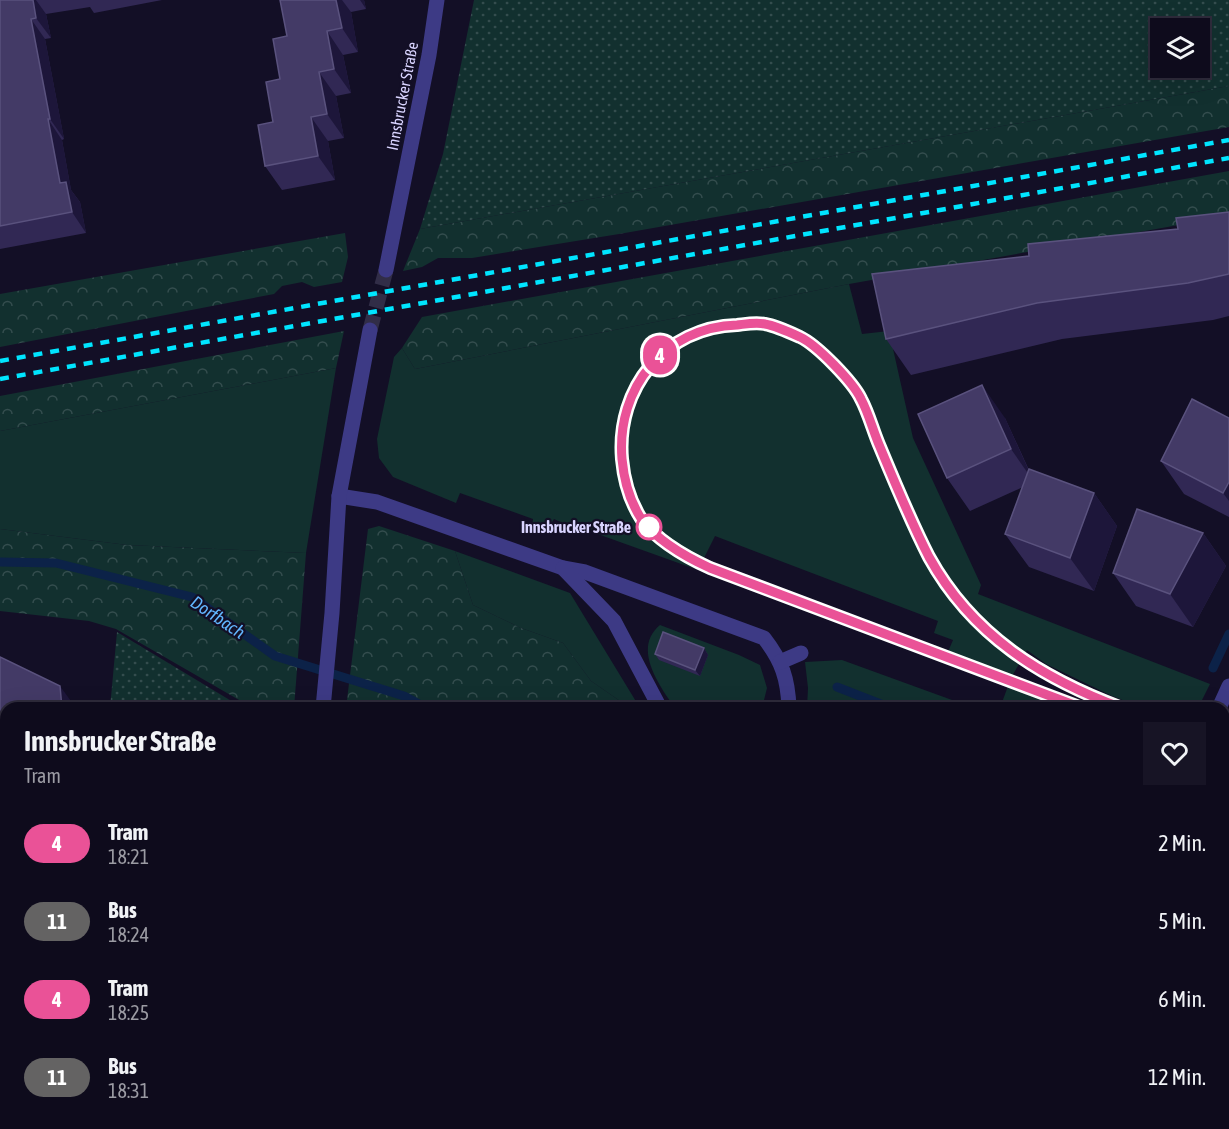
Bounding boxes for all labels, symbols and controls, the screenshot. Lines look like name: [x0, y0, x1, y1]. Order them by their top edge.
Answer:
map controls: [1150, 18, 1210, 78]
button: layers: [1150, 18, 1210, 78]
street label: Innsbrucker Straße: [383, 40, 421, 152]
line badge: 4: [640, 336, 680, 374]
text: 4: [655, 343, 665, 367]
marker: Innsbrucker Straße: [636, 514, 662, 540]
place label: Innsbrucker Straße: [521, 518, 631, 536]
water label: Dorfbach: [187, 591, 249, 643]
button: heart: [1143, 722, 1206, 785]
text: Innsbrucker Straße: [24, 725, 217, 757]
text: Tram: [24, 764, 61, 787]
text: Tram: [108, 819, 148, 845]
text: 2 Min.: [1158, 830, 1206, 856]
text: 4: [52, 831, 62, 855]
text: 18:21: [108, 845, 149, 868]
text: Bus: [108, 897, 137, 923]
text: 5 Min.: [1158, 908, 1206, 934]
text: 11: [47, 909, 67, 933]
text: 18:24: [108, 923, 149, 946]
text: Tram: [108, 975, 148, 1001]
text: 6 Min.: [1158, 986, 1206, 1012]
text: 4: [52, 987, 62, 1011]
text: 18:25: [108, 1001, 149, 1024]
text: Bus: [108, 1053, 137, 1079]
text: 12 Min.: [1148, 1064, 1206, 1090]
text: 11: [47, 1065, 67, 1089]
text: 18:31: [108, 1079, 149, 1102]

